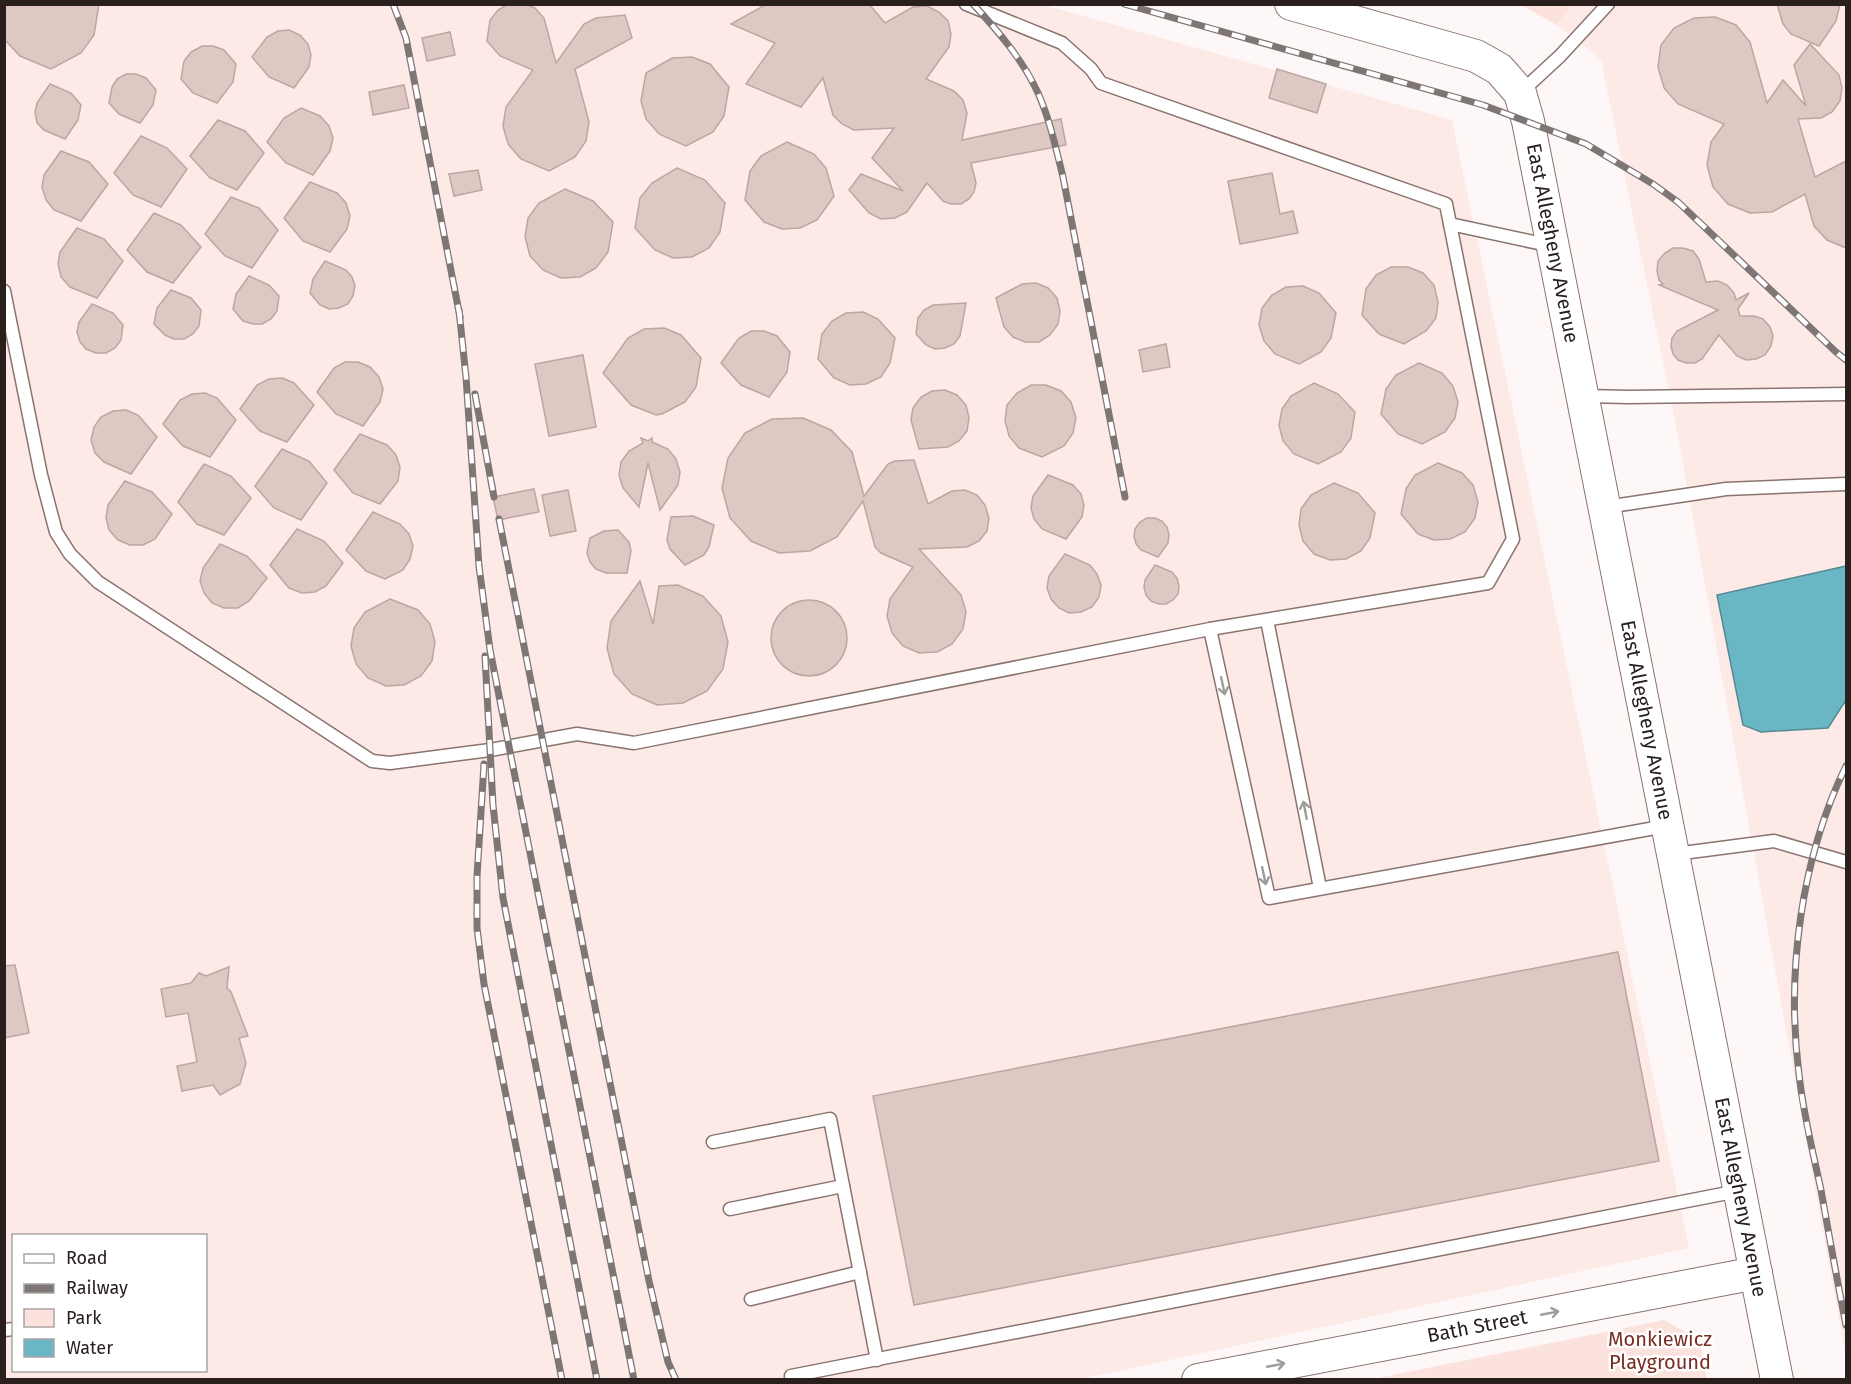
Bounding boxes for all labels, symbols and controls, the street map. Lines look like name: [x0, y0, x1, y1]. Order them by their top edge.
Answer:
street label: East Allegheny Avenue: [1522, 141, 1584, 345]
street label: East Allegheny Avenue: [1616, 618, 1678, 822]
one-way arrow: [1218, 675, 1229, 695]
one-way arrow: [1299, 801, 1310, 820]
one-way arrow: [1259, 866, 1270, 886]
street label: East Allegheny Avenue: [1710, 1095, 1772, 1299]
legend: [12, 1234, 207, 1372]
text: Road: [66, 1247, 108, 1269]
text: Railway: [66, 1277, 128, 1299]
street label: Bath Street: [1425, 1304, 1530, 1347]
text: Park: [66, 1307, 102, 1329]
one-way arrow: [1540, 1307, 1560, 1318]
park label: Monkiewicz Playground: [1608, 1327, 1712, 1374]
text: Water: [66, 1337, 113, 1359]
one-way arrow: [1266, 1359, 1286, 1370]

